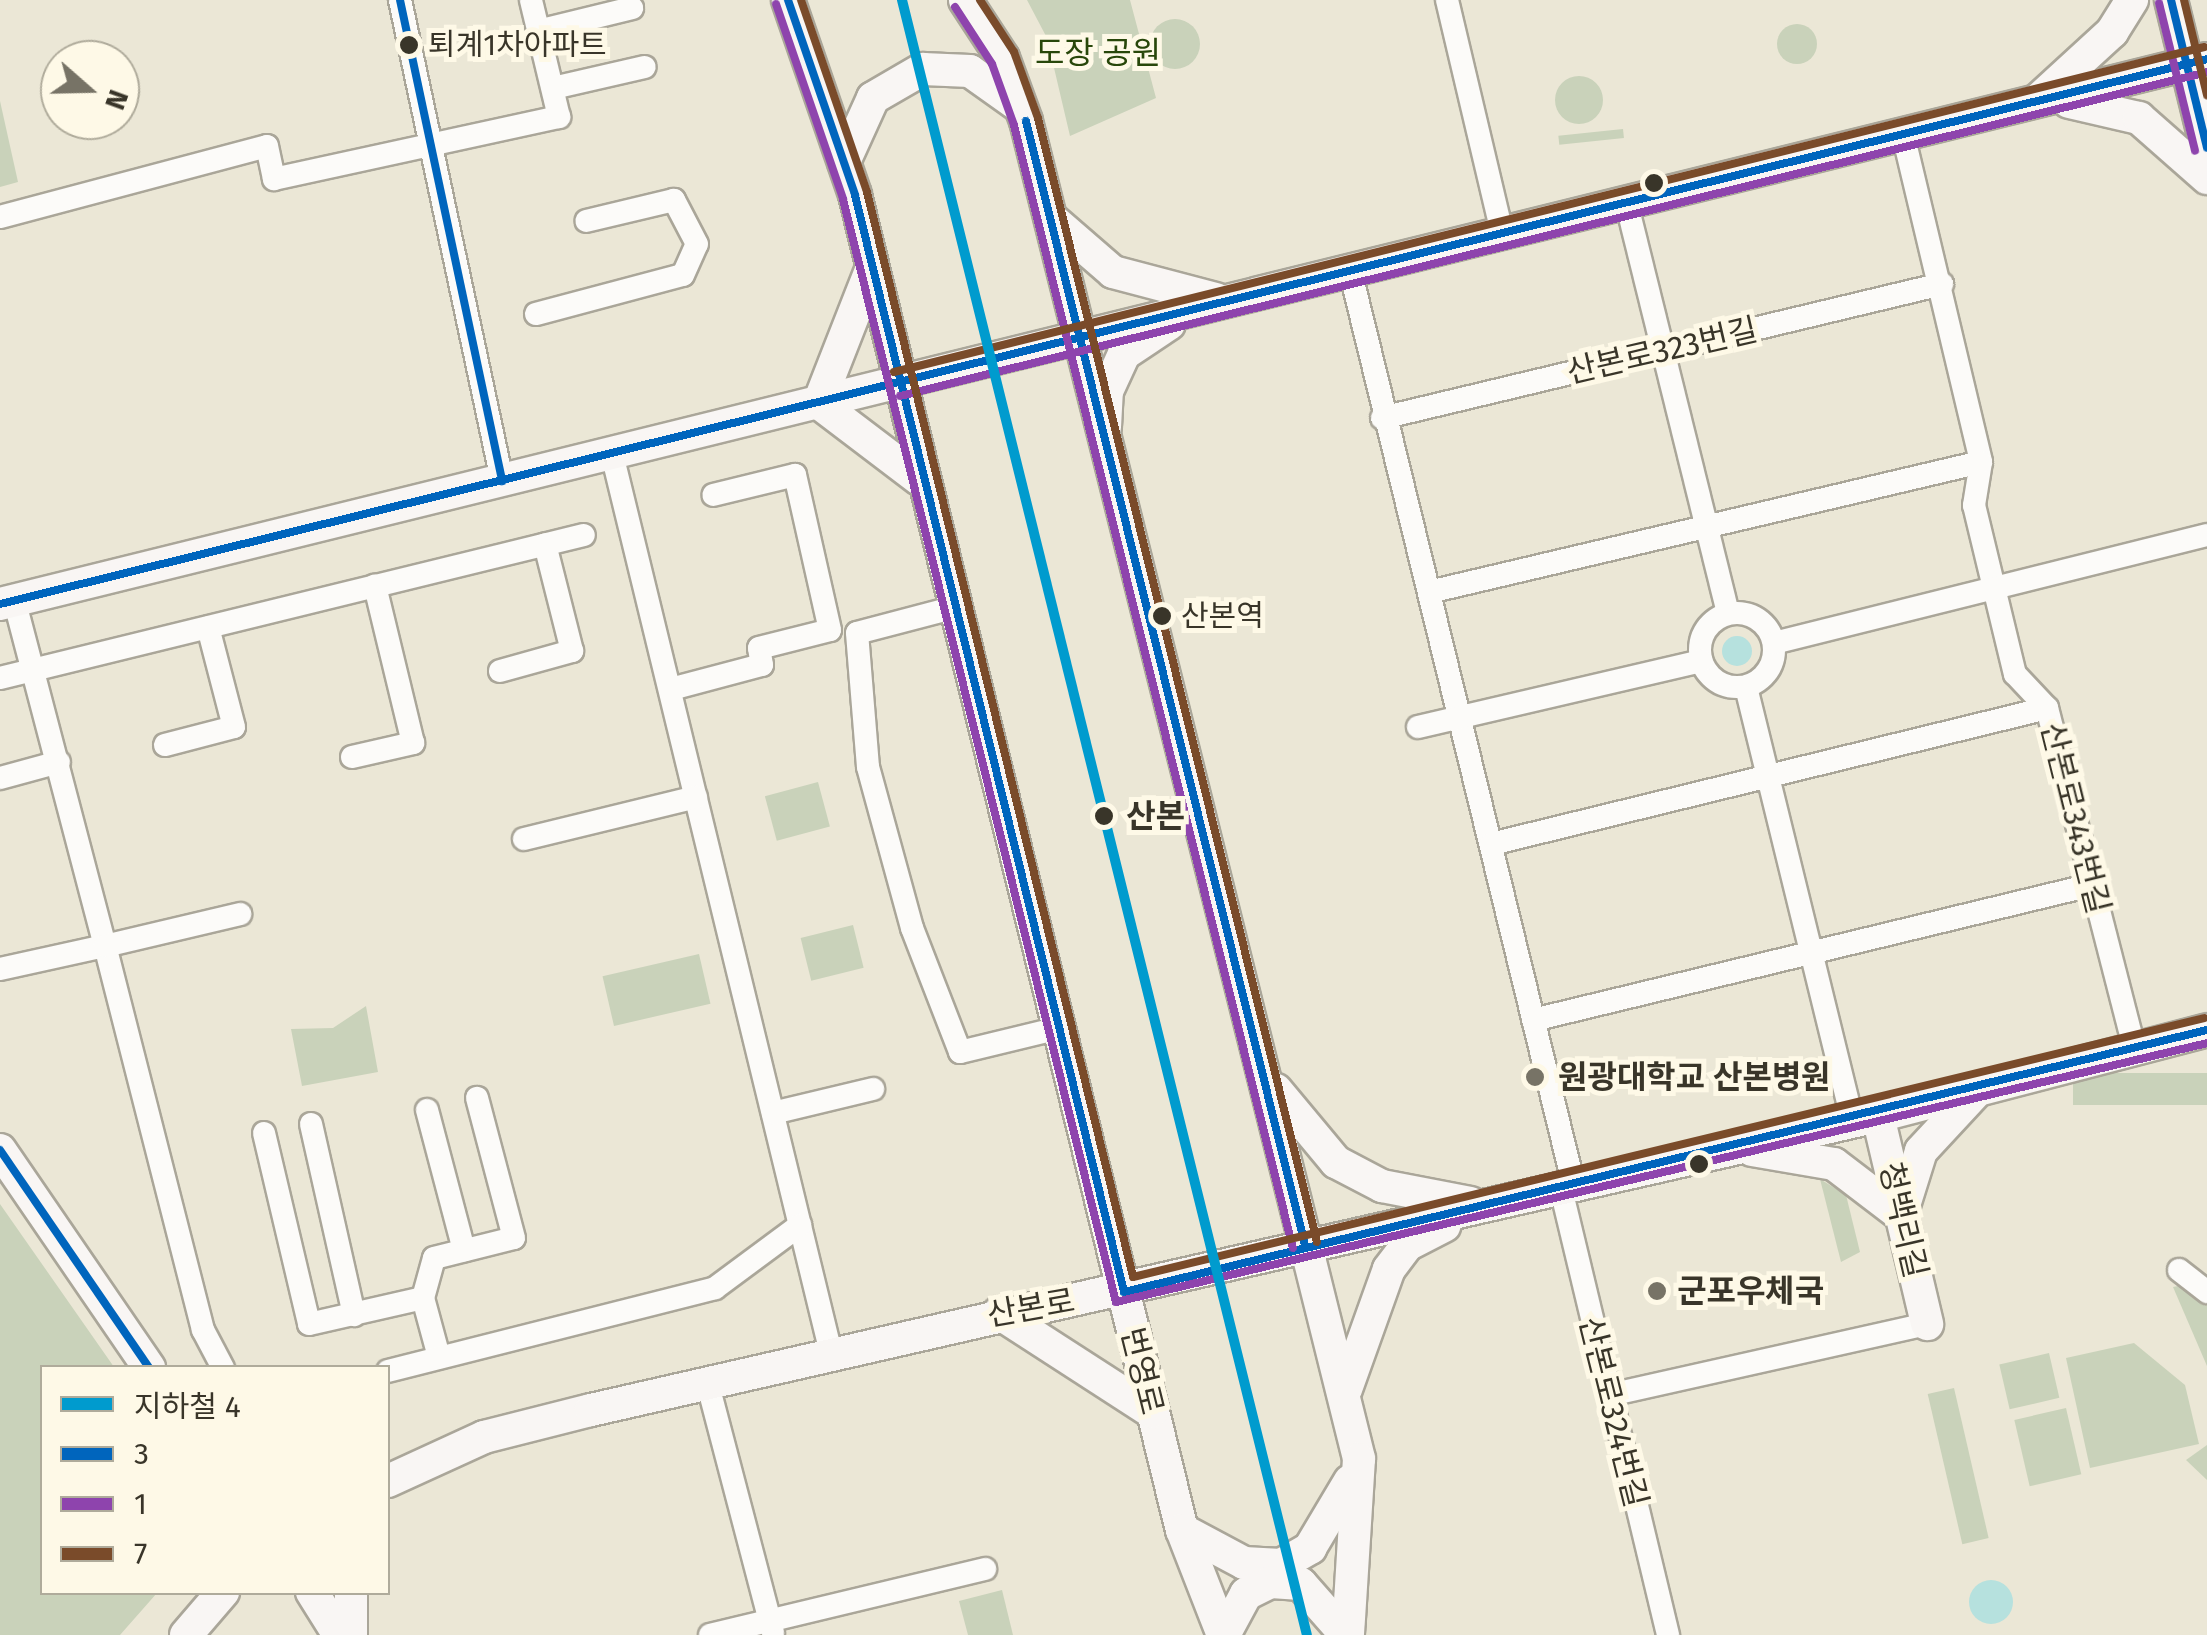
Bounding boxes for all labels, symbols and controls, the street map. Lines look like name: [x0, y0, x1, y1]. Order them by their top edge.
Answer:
place label: 퇴계1차아파트: [428, 27, 607, 63]
park label: 도장 공원: [1035, 34, 1161, 72]
marker: 퇴계1차아파트: [399, 35, 419, 55]
north arrow: [40, 40, 140, 140]
text: N: [98, 85, 135, 114]
unlabelled marker: [1644, 173, 1664, 193]
street label: 산본로323번길: [1563, 310, 1761, 392]
place label: 산본역: [1181, 598, 1264, 634]
marker: 산본역: [1152, 606, 1172, 626]
street label: 산본로343번길: [2033, 719, 2117, 917]
place label: 산본: [1126, 797, 1185, 835]
marker: 산본: [1091, 803, 1117, 829]
place label: 원광대학교 산본병원: [1558, 1058, 1831, 1096]
marker: 원광대학교 산본병원: [1522, 1064, 1548, 1090]
unlabelled marker: [1689, 1154, 1709, 1174]
street label: 청백리길: [1871, 1158, 1935, 1282]
place label: 군포우체국: [1677, 1272, 1824, 1310]
marker: 군포우체국: [1646, 1280, 1668, 1302]
street label: 산본로: [984, 1281, 1078, 1335]
street label: 산본로324번길: [1571, 1313, 1655, 1511]
street label: 번영로: [1113, 1324, 1171, 1418]
legend: [40, 1365, 390, 1595]
text: 지하철 4: [134, 1389, 241, 1425]
text: 3: [134, 1436, 149, 1472]
text: 1: [134, 1486, 147, 1522]
text: 7: [134, 1536, 147, 1572]

